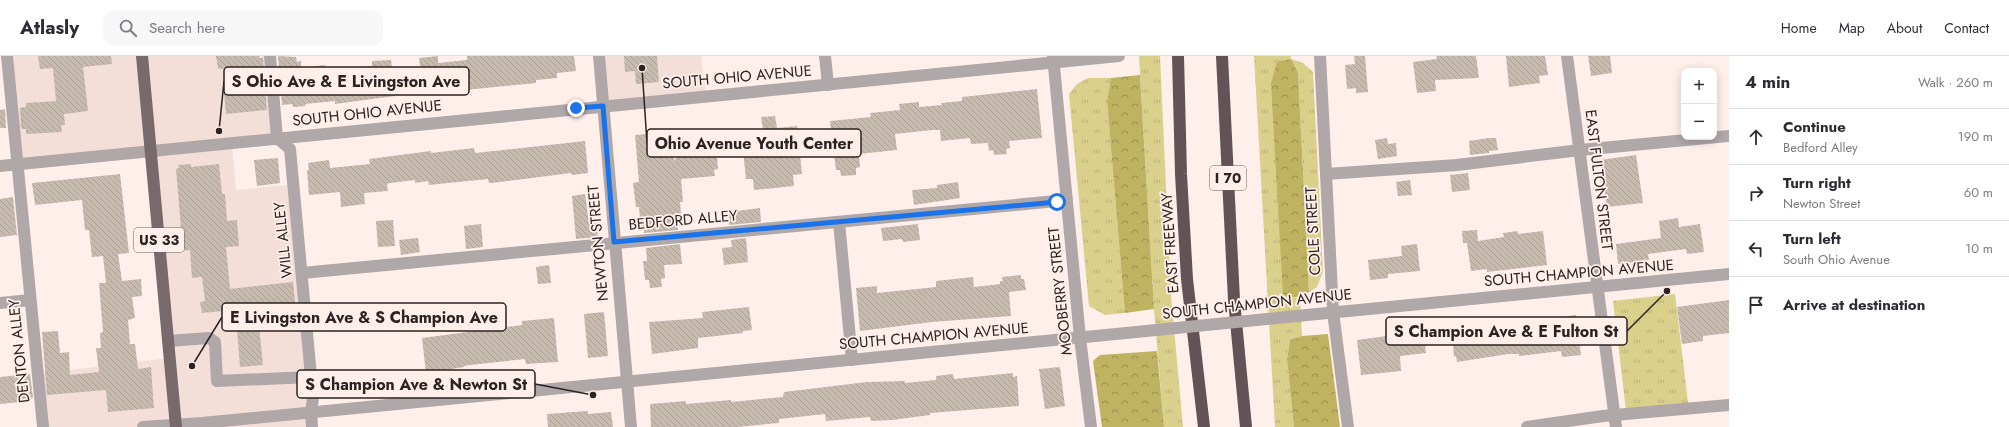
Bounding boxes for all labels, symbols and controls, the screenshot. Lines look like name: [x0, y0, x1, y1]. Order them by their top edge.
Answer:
search box: [103, 10, 383, 46]
text: Atlasly: [20, 14, 79, 41]
icon: search: [117, 17, 139, 39]
text: Search here: [149, 17, 225, 39]
text: Home: [1781, 18, 1817, 38]
text: Map: [1839, 18, 1865, 38]
text: About: [1887, 18, 1922, 38]
text: Contact: [1944, 18, 1989, 38]
street label: SOUTH OHIO AVENUE: [661, 60, 813, 94]
callout: S Ohio Ave & E Livingston Ave: [224, 67, 469, 95]
map controls: [1681, 68, 1717, 140]
button: +: [1681, 68, 1717, 104]
text: S Ohio Ave & E Livingston Ave: [232, 70, 460, 93]
text: 4 min: [1745, 70, 1790, 94]
text: Walk · 260 m: [1918, 73, 1993, 92]
street label: SOUTH OHIO AVENUE: [291, 94, 443, 132]
route end: [567, 99, 585, 117]
button: −: [1681, 104, 1717, 140]
street label: EAST FULTON STREET: [1579, 108, 1619, 252]
text: Continue: [1783, 116, 1846, 138]
icon: ahead: [1745, 126, 1767, 148]
text: 190 m: [1958, 127, 1993, 146]
callout: Ohio Avenue Youth Center: [647, 129, 861, 157]
text: Ohio Avenue Youth Center: [655, 132, 854, 155]
text: Bedford Alley: [1783, 138, 1858, 157]
road number: I 70: [1210, 166, 1246, 190]
text: Turn right: [1783, 172, 1851, 194]
icon: right: [1745, 182, 1767, 204]
text: 60 m: [1964, 183, 1993, 202]
street label: NEWTON STREET: [582, 184, 614, 302]
street label: COLE STREET: [1300, 186, 1326, 276]
street label: EAST FREEWAY: [1155, 191, 1184, 294]
route start: [1048, 193, 1066, 211]
text: Newton Street: [1783, 194, 1860, 213]
street label: WILL ALLEY: [268, 200, 298, 279]
street label: BEDFORD ALLEY: [628, 204, 739, 236]
street label: MOOBERRY STREET: [1042, 226, 1078, 356]
road number: US 33: [134, 228, 184, 252]
text: Turn left: [1783, 228, 1841, 250]
icon: left: [1745, 238, 1767, 260]
text: 10 m: [1965, 239, 1993, 258]
text: South Ohio Avenue: [1783, 250, 1890, 269]
street label: SOUTH CHAMPION AVENUE: [1483, 254, 1675, 292]
street label: SOUTH CHAMPION AVENUE: [1161, 283, 1353, 325]
icon: arrive: [1745, 294, 1767, 316]
text: Arrive at destination: [1783, 294, 1925, 316]
street label: DENTON ALLEY: [3, 297, 35, 404]
callout: E Livingston Ave & S Champion Ave: [222, 303, 506, 331]
text: E Livingston Ave & S Champion Ave: [230, 306, 498, 329]
street label: SOUTH CHAMPION AVENUE: [838, 317, 1030, 355]
callout: S Champion Ave & E Fulton St: [1386, 317, 1627, 345]
text: S Champion Ave & E Fulton St: [1394, 320, 1619, 343]
callout: S Champion Ave & Newton St: [297, 370, 535, 398]
text: S Champion Ave & Newton St: [305, 373, 528, 396]

